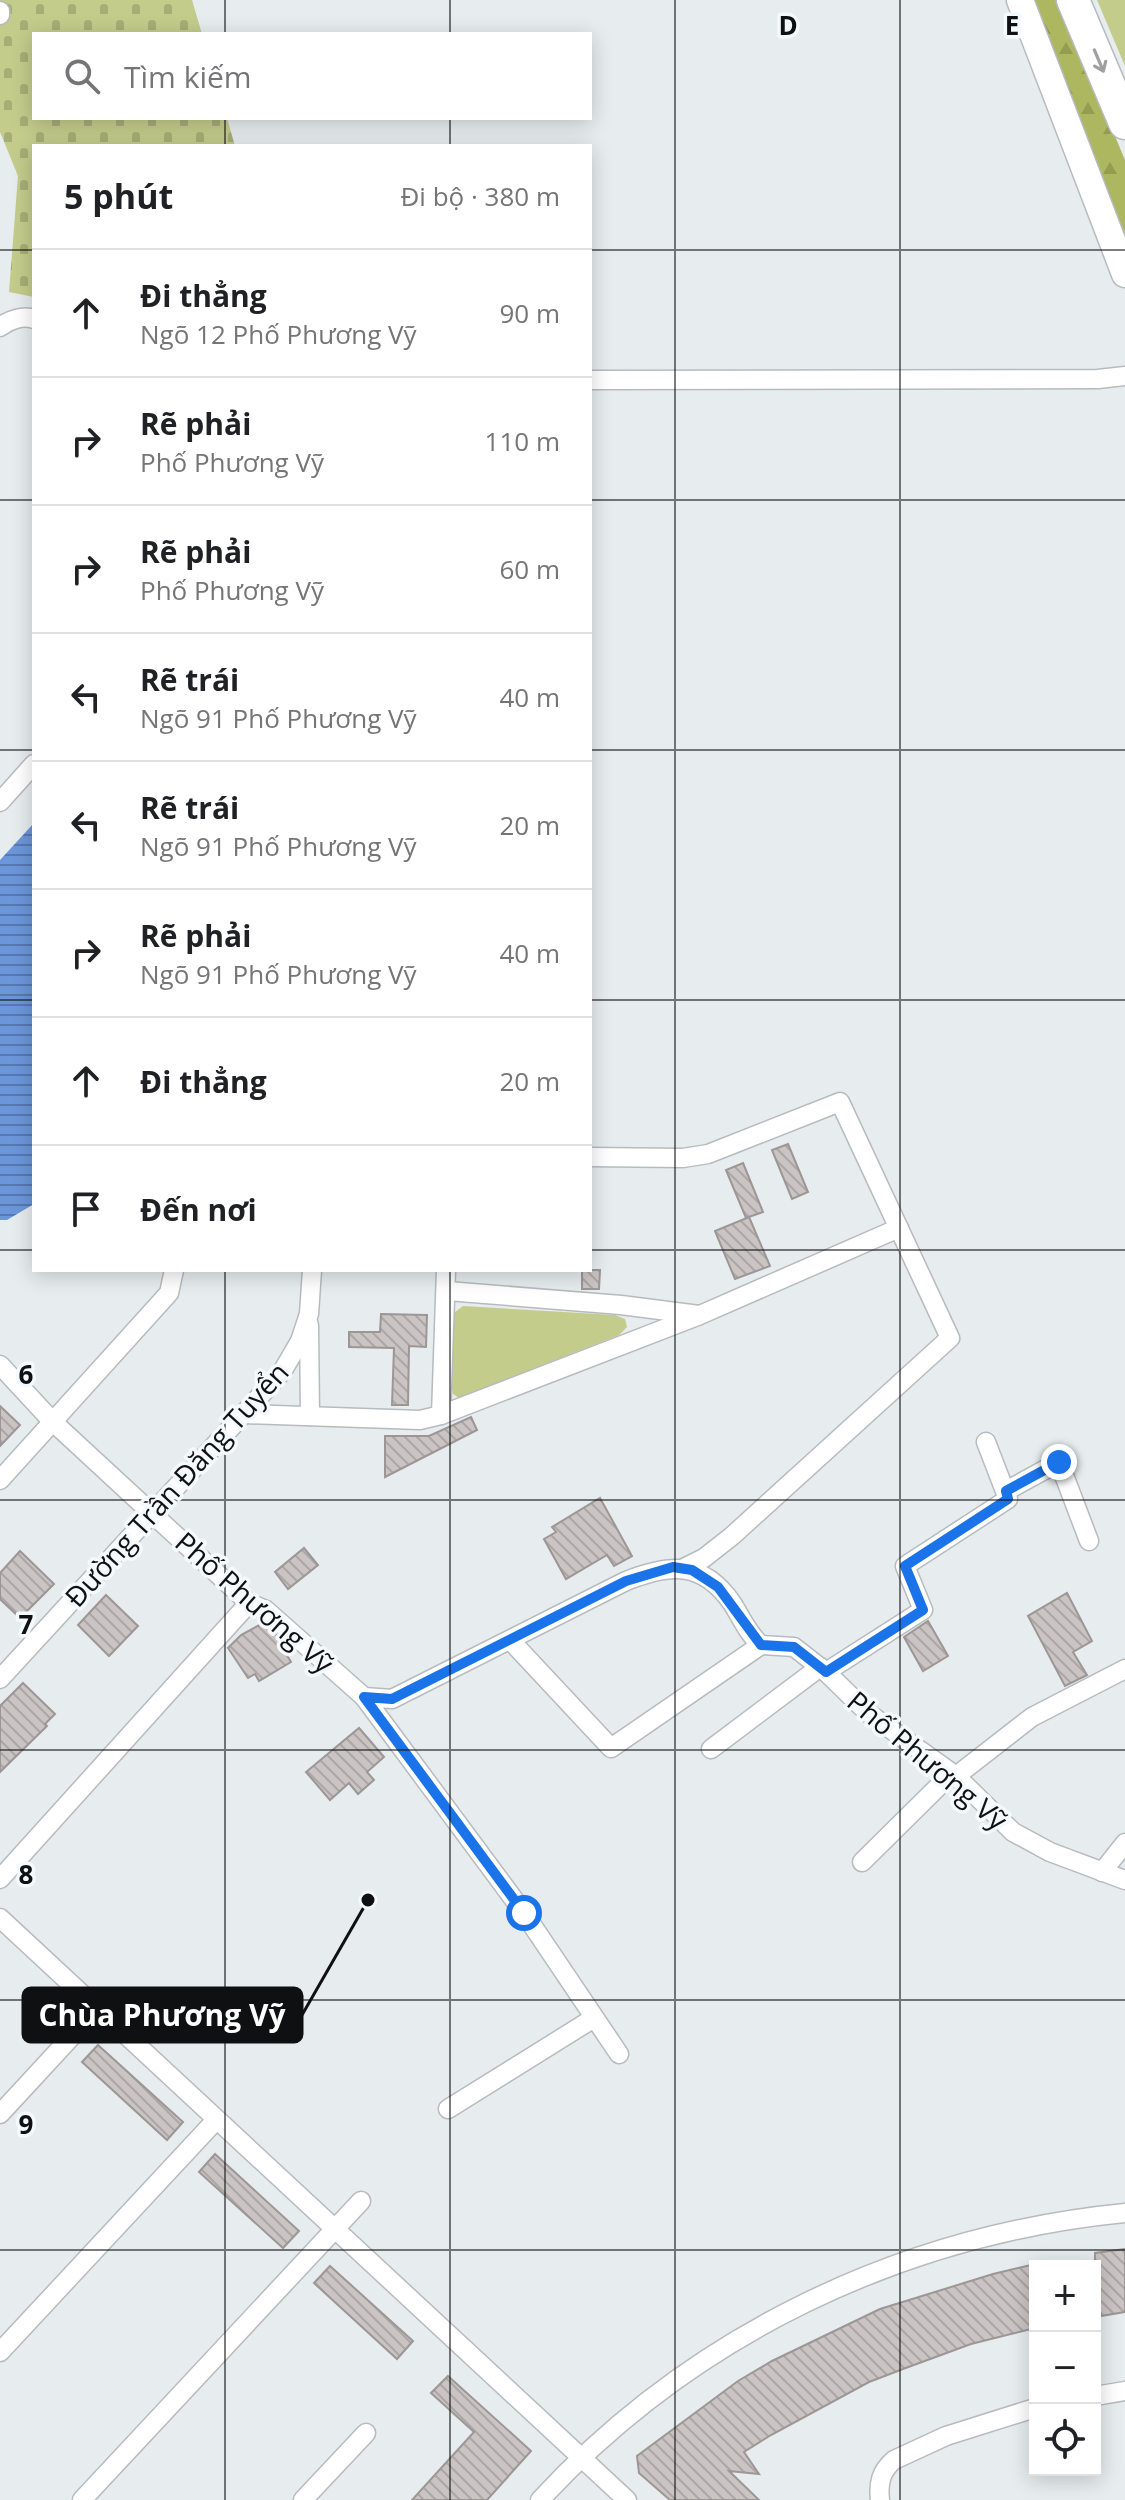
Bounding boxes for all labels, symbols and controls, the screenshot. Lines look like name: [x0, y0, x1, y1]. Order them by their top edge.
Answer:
text: D: [778, 7, 798, 43]
text: E: [1005, 7, 1019, 43]
search box: [32, 32, 592, 120]
one-way arrow: [1093, 49, 1107, 73]
icon: search: [60, 54, 104, 98]
text: Tìm kiếm: [124, 56, 252, 97]
text: 5 phút: [64, 173, 173, 219]
text: Đi bộ · 380 m: [401, 178, 560, 214]
text: Đi thẳng: [140, 275, 267, 316]
icon: ahead: [64, 291, 108, 335]
text: 90 m: [499, 295, 560, 331]
text: Ngõ 12 Phố Phương Vỹ: [140, 316, 417, 352]
text: Rẽ phải: [140, 403, 251, 444]
icon: right: [64, 419, 108, 463]
text: 110 m: [485, 423, 560, 459]
text: Phố Phương Vỹ: [140, 444, 324, 480]
text: Rẽ phải: [140, 531, 251, 572]
icon: right: [64, 547, 108, 591]
text: 60 m: [499, 551, 560, 587]
text: Phố Phương Vỹ: [140, 572, 324, 608]
text: Rẽ trái: [140, 659, 239, 700]
icon: left: [64, 675, 108, 719]
text: 40 m: [499, 679, 560, 715]
text: Ngõ 91 Phố Phương Vỹ: [140, 700, 417, 736]
text: Rẽ trái: [140, 787, 239, 828]
icon: left: [64, 803, 108, 847]
text: 20 m: [499, 807, 560, 843]
text: Ngõ 91 Phố Phương Vỹ: [140, 828, 417, 864]
text: Rẽ phải: [140, 915, 251, 956]
icon: right: [64, 931, 108, 975]
text: 40 m: [499, 935, 560, 971]
text: Ngõ 91 Phố Phương Vỹ: [140, 956, 417, 992]
icon: ahead: [64, 1059, 108, 1103]
text: Đi thẳng: [140, 1061, 267, 1102]
text: 20 m: [499, 1063, 560, 1099]
icon: arrive: [64, 1187, 108, 1231]
text: Đến nơi: [140, 1189, 257, 1230]
street label: Đường Trần Đăng Tuyển: [56, 1353, 296, 1615]
text: 6: [19, 1356, 34, 1392]
route end: [1041, 1444, 1077, 1480]
street label: Phố Phương Vỹ: [168, 1523, 343, 1682]
text: 7: [19, 1606, 34, 1642]
street label: Phố Phương Vỹ: [840, 1682, 1017, 1839]
text: 8: [19, 1856, 33, 1892]
route start: [506, 1895, 542, 1931]
callout: Chùa Phương Vỹ: [23, 1988, 302, 2042]
text: Chùa Phương Vỹ: [38, 1994, 287, 2035]
text: 9: [19, 2106, 33, 2142]
map controls: [1029, 2260, 1101, 2476]
button: +: [1029, 2260, 1101, 2332]
button: −: [1029, 2332, 1101, 2404]
button: locate: [1029, 2404, 1101, 2476]

